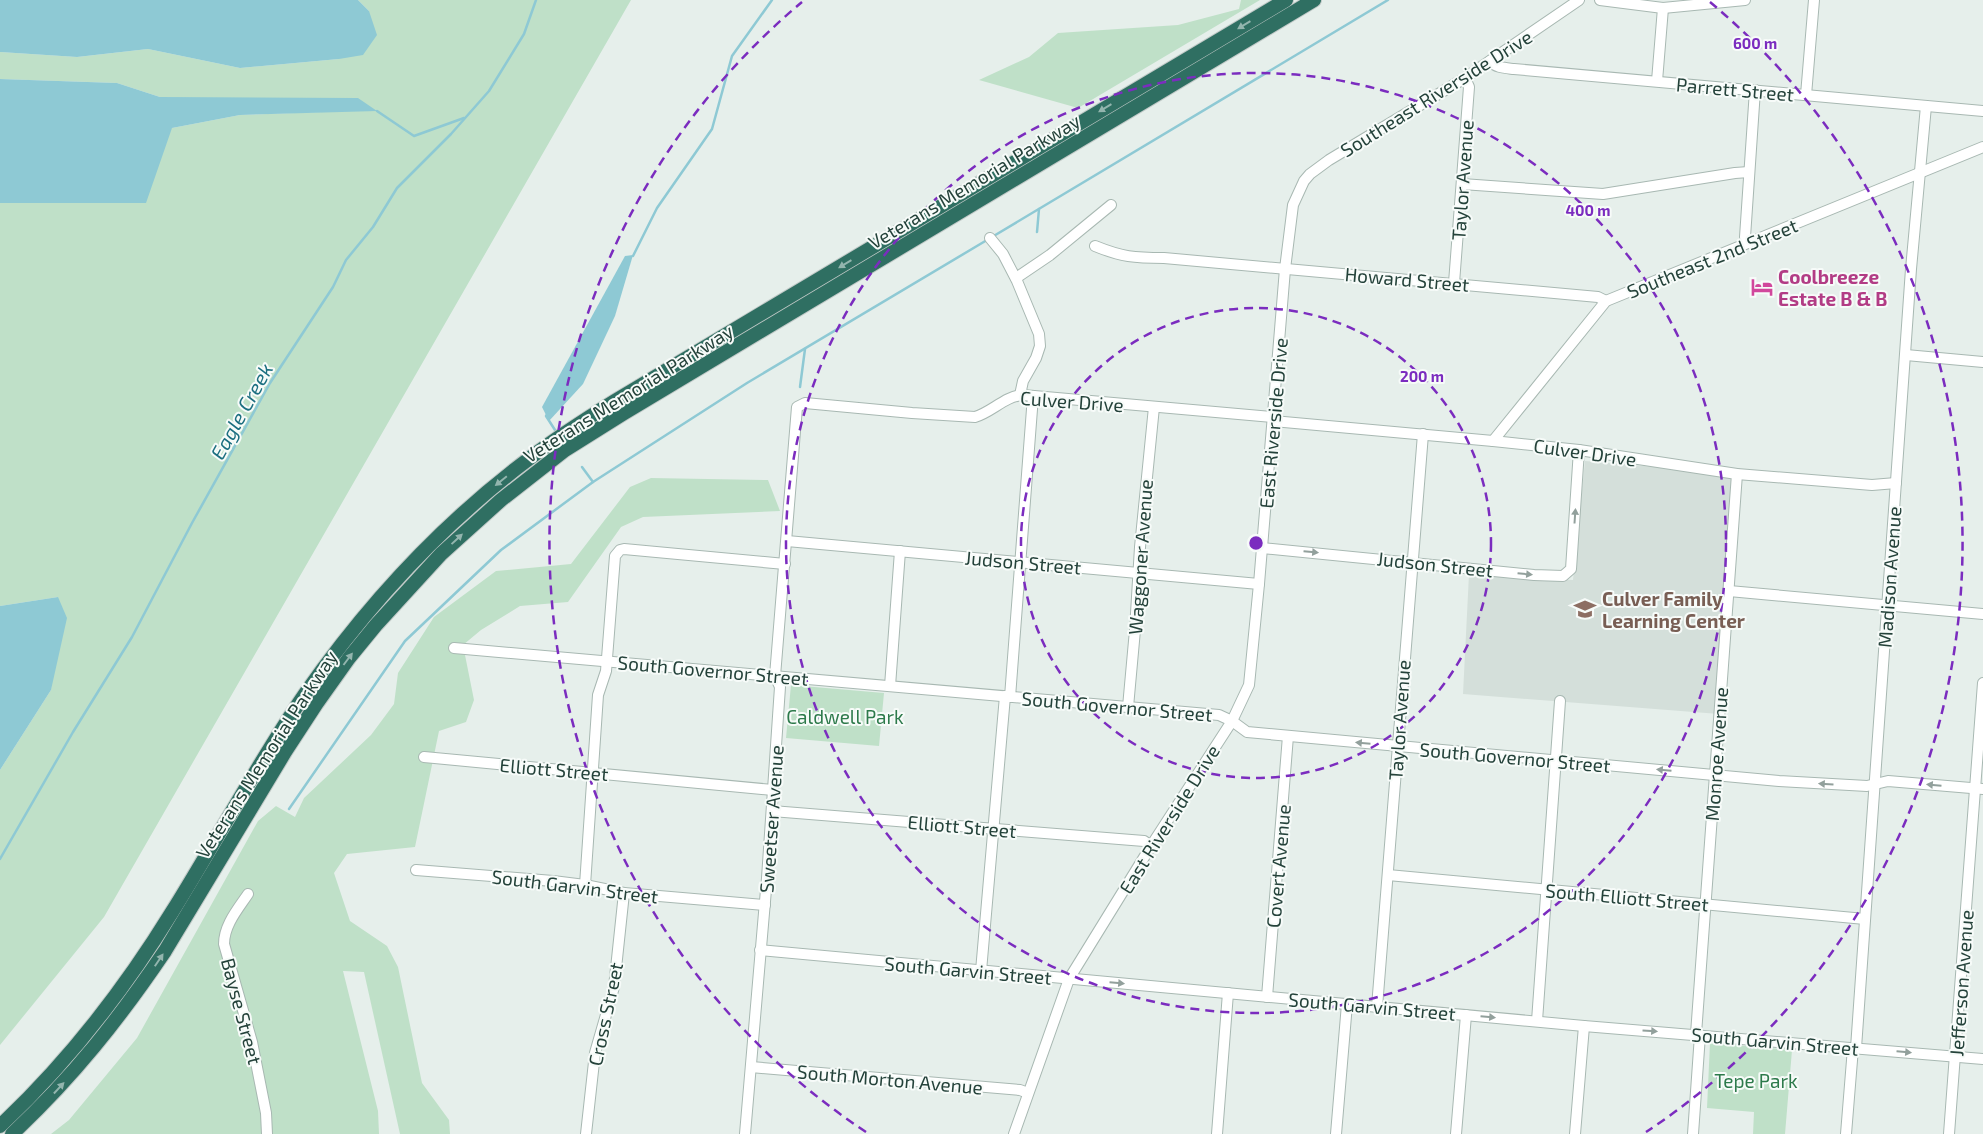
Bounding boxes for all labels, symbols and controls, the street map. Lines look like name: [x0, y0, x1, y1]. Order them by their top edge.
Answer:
one-way arrow: [1238, 21, 1251, 30]
street label: Southeast Riverside Drive: [1336, 25, 1536, 161]
text: 600 m: [1733, 34, 1777, 52]
street label: Parrett Street: [1675, 72, 1795, 106]
one-way arrow: [1098, 104, 1111, 113]
street label: Veterans Memorial Parkway: [864, 109, 1084, 253]
street label: Taylor Avenue: [1446, 119, 1478, 241]
text: 400 m: [1566, 201, 1610, 219]
street label: Southeast 2nd Street: [1623, 213, 1801, 303]
one-way arrow: [838, 259, 851, 268]
street label: Howard Street: [1344, 262, 1470, 296]
place label: Coolbreeze Estate B & B: [1778, 265, 1887, 310]
hotel icon: Coolbreeze Estate B & B: [1749, 274, 1775, 300]
street label: Veterans Memorial Parkway: [519, 319, 737, 467]
street label: East Riverside Drive: [1254, 337, 1292, 509]
water label: Eagle Creek: [205, 359, 277, 463]
text: 200 m: [1400, 367, 1444, 385]
street label: Culver Drive: [1020, 386, 1124, 416]
street label: Culver Drive: [1532, 433, 1638, 471]
one-way arrow: [495, 476, 508, 487]
street label: Waggoner Avenue: [1123, 478, 1157, 636]
street label: Madison Avenue: [1873, 506, 1905, 648]
one-way arrow: [1571, 508, 1579, 524]
one-way arrow: [451, 533, 463, 545]
centre of rings: [1247, 534, 1265, 552]
street label: Judson Street: [964, 545, 1082, 579]
street label: Judson Street: [1376, 546, 1494, 582]
one-way arrow: [1303, 548, 1319, 556]
one-way arrow: [1517, 570, 1533, 578]
place label: Culver Family Learning Center: [1602, 587, 1745, 632]
school or university icon: Culver Family Learning Center: [1572, 596, 1598, 622]
street label: Veterans Memorial Parkway: [190, 646, 342, 862]
street label: South Governor Street: [617, 650, 809, 690]
one-way arrow: [343, 653, 354, 666]
street label: Taylor Avenue: [1383, 659, 1415, 781]
street label: South Governor Street: [1021, 686, 1213, 726]
street label: Monroe Avenue: [1700, 686, 1732, 822]
park label: Caldwell Park: [786, 705, 904, 728]
street label: South Governor Street: [1419, 737, 1611, 777]
one-way arrow: [1355, 739, 1371, 747]
street label: East Riverside Drive: [1114, 740, 1224, 898]
street label: Sweetser Avenue: [754, 744, 788, 894]
street label: Elliott Street: [499, 753, 609, 785]
one-way arrow: [1656, 766, 1672, 774]
one-way arrow: [1818, 779, 1834, 787]
one-way arrow: [1926, 781, 1942, 789]
street label: Covert Avenue: [1261, 803, 1295, 929]
street label: Elliott Street: [907, 810, 1017, 842]
street label: South Garvin Street: [490, 864, 660, 908]
street label: South Elliott Street: [1544, 878, 1710, 916]
street label: Jefferson Avenue: [1944, 909, 1978, 1057]
street label: South Garvin Street: [883, 951, 1053, 989]
one-way arrow: [154, 953, 164, 966]
street label: Bayse Street: [217, 955, 267, 1067]
street label: Cross Street: [583, 960, 627, 1068]
one-way arrow: [1109, 980, 1125, 988]
street label: South Garvin Street: [1287, 987, 1457, 1025]
one-way arrow: [1480, 1013, 1496, 1021]
street label: South Garvin Street: [1690, 1022, 1860, 1060]
one-way arrow: [1642, 1028, 1658, 1036]
one-way arrow: [1897, 1048, 1913, 1056]
street label: South Morton Avenue: [796, 1059, 984, 1099]
park label: Tepe Park: [1714, 1069, 1798, 1092]
one-way arrow: [54, 1081, 65, 1094]

